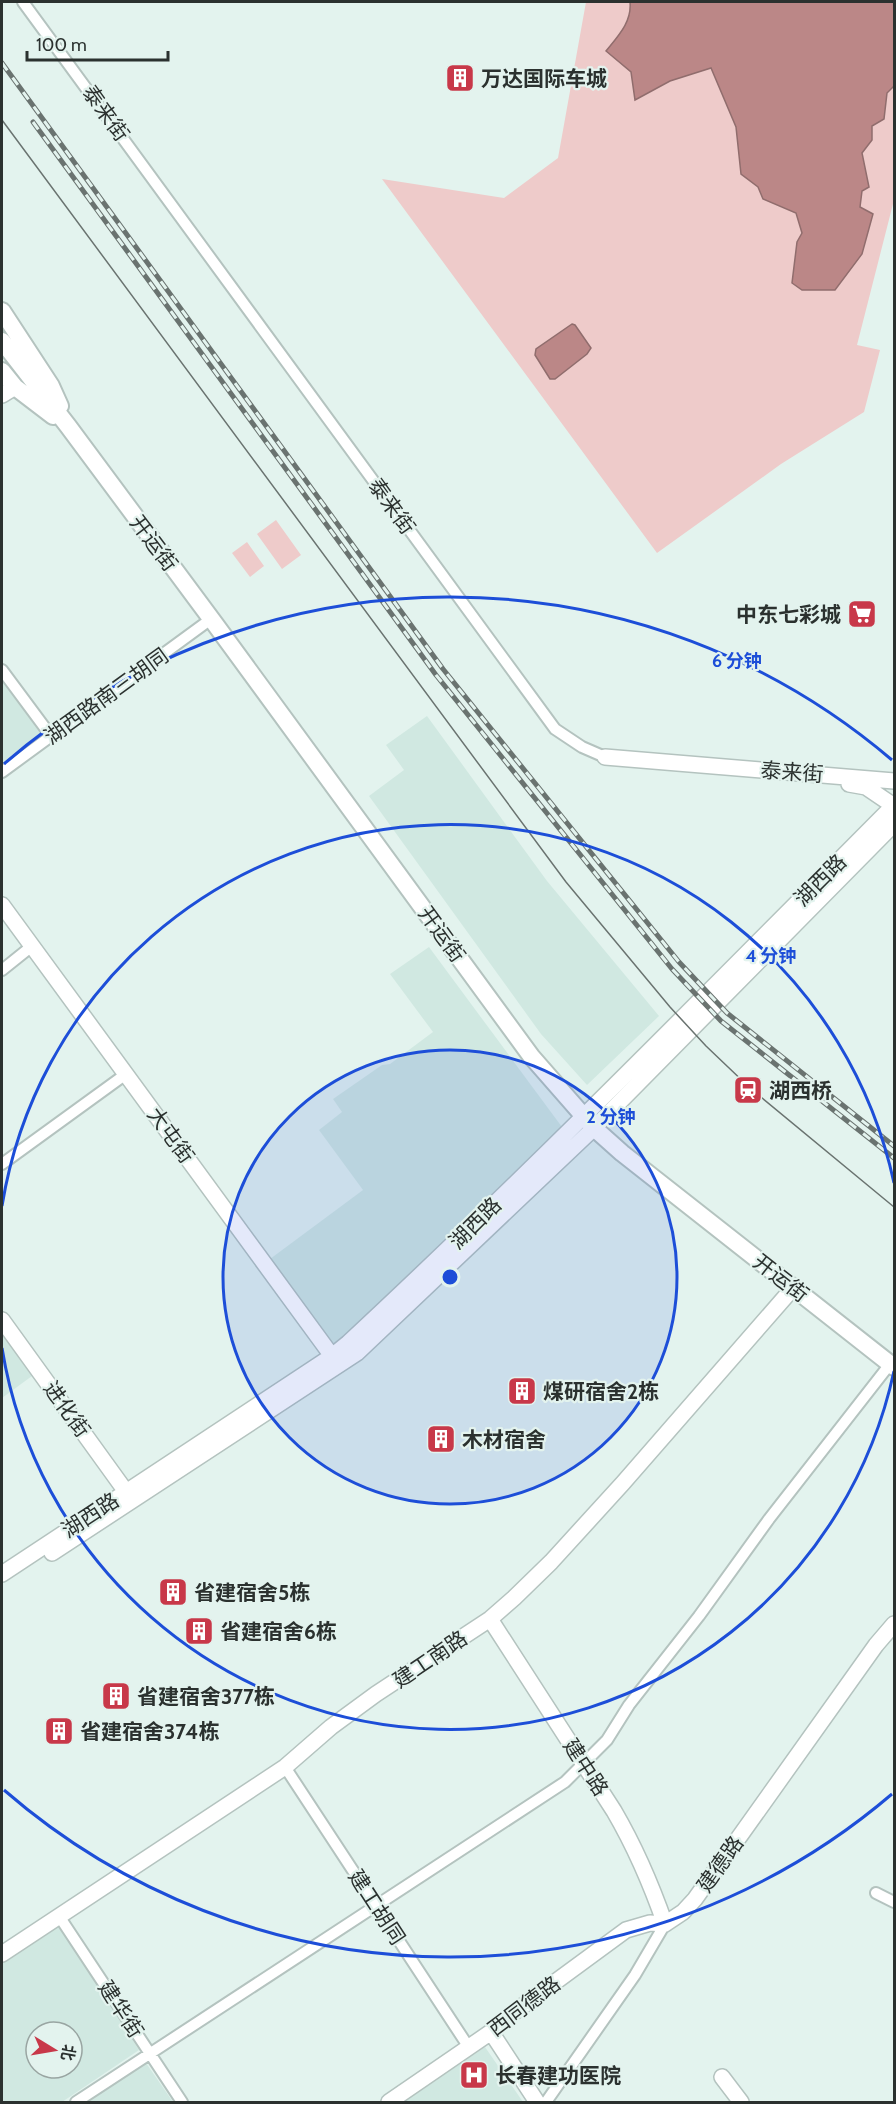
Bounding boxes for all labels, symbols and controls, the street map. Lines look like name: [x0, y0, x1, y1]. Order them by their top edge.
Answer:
scale bar: [27, 24, 168, 62]
text: 100 m: [36, 34, 87, 56]
building icon: 万达国际车城: [444, 62, 476, 94]
place label: 万达国际车城: [481, 66, 607, 91]
street label: 泰来街: [77, 80, 135, 146]
street label: 泰来街: [363, 473, 421, 539]
street label: 开运街: [125, 510, 183, 576]
supermarket icon: 中东七彩城: [846, 598, 878, 630]
place label: 中东七彩城: [736, 602, 841, 627]
street label: 湖西路南三胡同: [39, 643, 173, 749]
text: 6 分钟: [712, 650, 762, 672]
street label: 泰来街: [760, 757, 824, 787]
street label: 湖西路: [789, 849, 851, 911]
street label: 开运街: [413, 901, 471, 967]
text: 4 分钟: [745, 945, 797, 967]
station icon: 湖西桥: [732, 1074, 764, 1106]
place label: 湖西桥: [769, 1078, 832, 1103]
street label: 大屯街: [142, 1102, 200, 1168]
text: 2 分钟: [586, 1106, 636, 1128]
street label: 湖西路: [444, 1192, 506, 1254]
street label: 开运街: [748, 1249, 814, 1307]
centre of rings: [440, 1267, 460, 1287]
building icon: 煤研宿舍2栋: [506, 1375, 538, 1407]
street label: 进化街: [38, 1376, 96, 1442]
place label: 煤研宿舍2栋: [543, 1379, 659, 1404]
building icon: 木材宿舍: [425, 1423, 457, 1455]
place label: 木材宿舍: [462, 1427, 546, 1452]
street label: 湖西路: [57, 1487, 123, 1543]
building icon: 省建宿舍5栋: [157, 1576, 189, 1608]
place label: 省建宿舍5栋: [194, 1580, 310, 1605]
building icon: 省建宿舍6栋: [183, 1615, 215, 1647]
place label: 省建宿舍6栋: [220, 1619, 337, 1644]
street label: 建工南路: [388, 1625, 472, 1693]
building icon: 省建宿舍377栋: [100, 1680, 132, 1712]
place label: 省建宿舍377栋: [137, 1684, 275, 1709]
building icon: 省建宿舍374栋: [43, 1715, 75, 1747]
place label: 省建宿舍374栋: [80, 1719, 219, 1744]
street label: 建中路: [558, 1734, 614, 1800]
street label: 建德路: [692, 1831, 748, 1897]
street label: 建工胡同: [344, 1865, 410, 1949]
street label: 西同德路: [483, 1971, 565, 2041]
street label: 建华街: [93, 1976, 149, 2042]
north arrow: [24, 2020, 84, 2080]
text: 北: [57, 2043, 79, 2062]
hospital icon: 长春建功医院: [458, 2059, 490, 2091]
place label: 长春建功医院: [495, 2063, 621, 2088]

